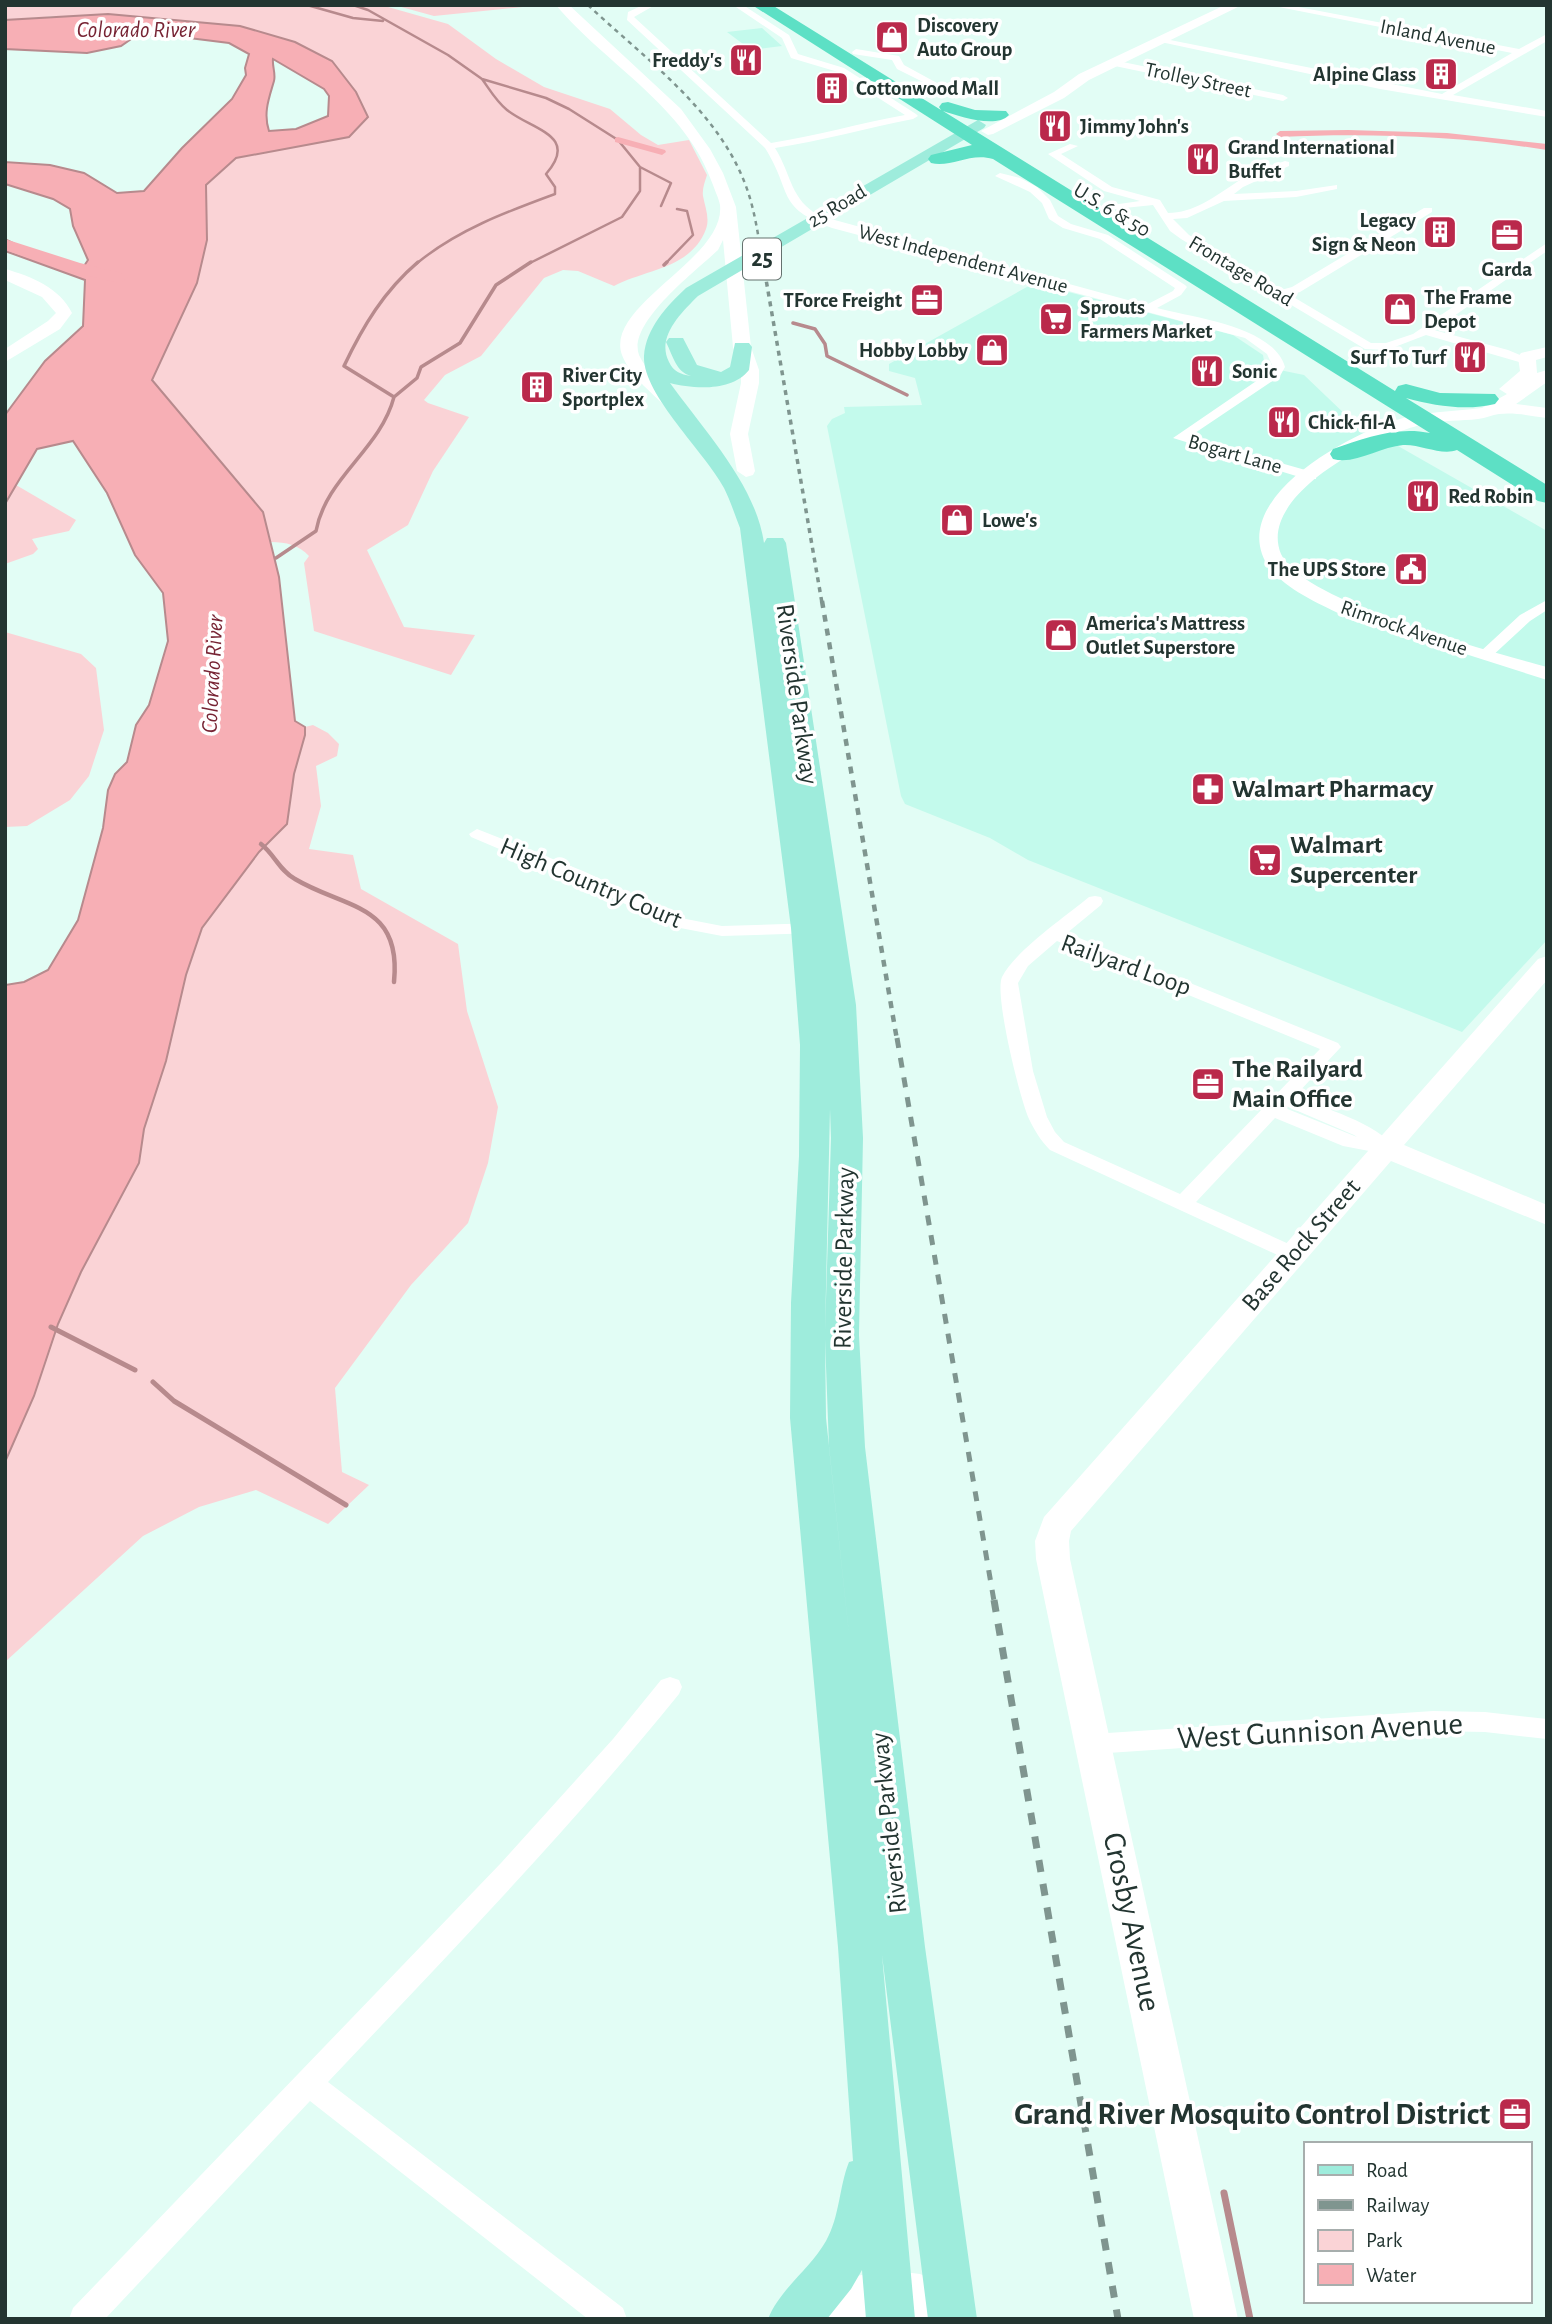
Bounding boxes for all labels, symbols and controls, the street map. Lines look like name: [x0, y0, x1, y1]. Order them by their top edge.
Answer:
place label: Discovery Auto Group: [917, 15, 1012, 60]
street label: Inland Avenue: [1378, 15, 1498, 59]
shop icon: Discovery Auto Group: [873, 18, 911, 56]
water label: Colorado River: [77, 19, 196, 42]
restaurant icon: Freddy's: [727, 41, 765, 79]
place label: Freddy's: [652, 50, 722, 71]
building icon: Alpine Glass: [1422, 55, 1460, 93]
street label: Trolley Street: [1143, 59, 1253, 102]
place label: Alpine Glass: [1313, 64, 1416, 85]
building icon: Cottonwood Mall: [813, 69, 851, 107]
place label: Cottonwood Mall: [856, 78, 999, 99]
restaurant icon: Jimmy John's: [1036, 107, 1074, 145]
place label: Jimmy John's: [1080, 116, 1189, 137]
place label: Grand International Buffet: [1228, 137, 1395, 182]
restaurant icon: Grand International Buffet: [1184, 140, 1222, 178]
street label: U.S. 6 & 50: [1070, 179, 1154, 241]
street label: 25 Road: [804, 181, 870, 231]
place label: Legacy Sign & Neon: [1312, 210, 1417, 255]
building icon: Legacy Sign & Neon: [1421, 213, 1459, 251]
office icon: Garda: [1488, 216, 1526, 254]
street label: West Independent Avenue: [856, 221, 1070, 297]
street label: Frontage Road: [1185, 232, 1297, 310]
road number: 25: [743, 238, 781, 280]
place label: Garda: [1482, 259, 1532, 280]
office icon: TForce Freight: [908, 281, 946, 319]
place label: The Frame Depot: [1424, 287, 1512, 332]
place label: TForce Freight: [783, 290, 902, 311]
shop icon: The Frame Depot: [1381, 290, 1419, 328]
place label: Sprouts Farmers Market: [1080, 297, 1212, 342]
supermarket icon: Sprouts Farmers Market: [1037, 300, 1075, 338]
shop icon: Hobby Lobby: [973, 331, 1011, 369]
restaurant icon: Surf To Turf: [1451, 338, 1489, 376]
place label: Hobby Lobby: [859, 340, 969, 361]
place label: Surf To Turf: [1350, 347, 1448, 368]
restaurant icon: Sonic: [1188, 352, 1226, 390]
place label: Sonic: [1232, 361, 1277, 382]
place label: River City Sportplex: [562, 365, 644, 410]
building icon: River City Sportplex: [518, 368, 556, 406]
restaurant icon: Chick-fil-A: [1265, 403, 1303, 441]
place label: Chick-fil-A: [1308, 412, 1396, 433]
street label: Bogart Lane: [1186, 431, 1284, 477]
restaurant icon: Red Robin: [1404, 477, 1442, 515]
place label: Red Robin: [1448, 486, 1533, 507]
shop icon: Lowe's: [938, 501, 976, 539]
place label: Lowe's: [982, 510, 1037, 531]
public building icon: The UPS Store: [1392, 550, 1430, 588]
place label: The UPS Store: [1268, 559, 1386, 580]
street label: Rimrock Avenue: [1338, 596, 1470, 660]
street label: Riverside Parkway: [771, 602, 823, 786]
place label: America's Mattress Outlet Superstore: [1086, 613, 1245, 658]
water label: Colorado River: [198, 614, 228, 734]
shop icon: America's Mattress Outlet Superstore: [1042, 616, 1080, 654]
pharmacy icon: Walmart Pharmacy: [1189, 770, 1227, 808]
place label: Walmart Pharmacy: [1232, 776, 1434, 802]
place label: Walmart Supercenter: [1290, 832, 1417, 888]
street label: High Country Court: [496, 833, 686, 933]
supermarket icon: Walmart Supercenter: [1246, 841, 1284, 879]
street label: Railyard Loop: [1057, 929, 1195, 1001]
place label: The Railyard Main Office: [1232, 1056, 1363, 1112]
office icon: The Railyard Main Office: [1189, 1065, 1227, 1103]
street label: Riverside Parkway: [829, 1167, 859, 1349]
street label: Base Rock Street: [1237, 1174, 1365, 1316]
street label: West Gunnison Avenue: [1176, 1708, 1464, 1754]
street label: Riverside Parkway: [867, 1731, 911, 1915]
street label: Crosby Avenue: [1097, 1830, 1167, 2014]
office icon: Grand River Mosquito Control District: [1496, 2095, 1534, 2133]
place label: Grand River Mosquito Control District: [1014, 2098, 1490, 2130]
legend: [1304, 2142, 1531, 2303]
text: Road: [1366, 2160, 1408, 2181]
text: Railway: [1366, 2195, 1429, 2216]
text: Park: [1366, 2230, 1403, 2251]
text: Water: [1366, 2265, 1416, 2286]

